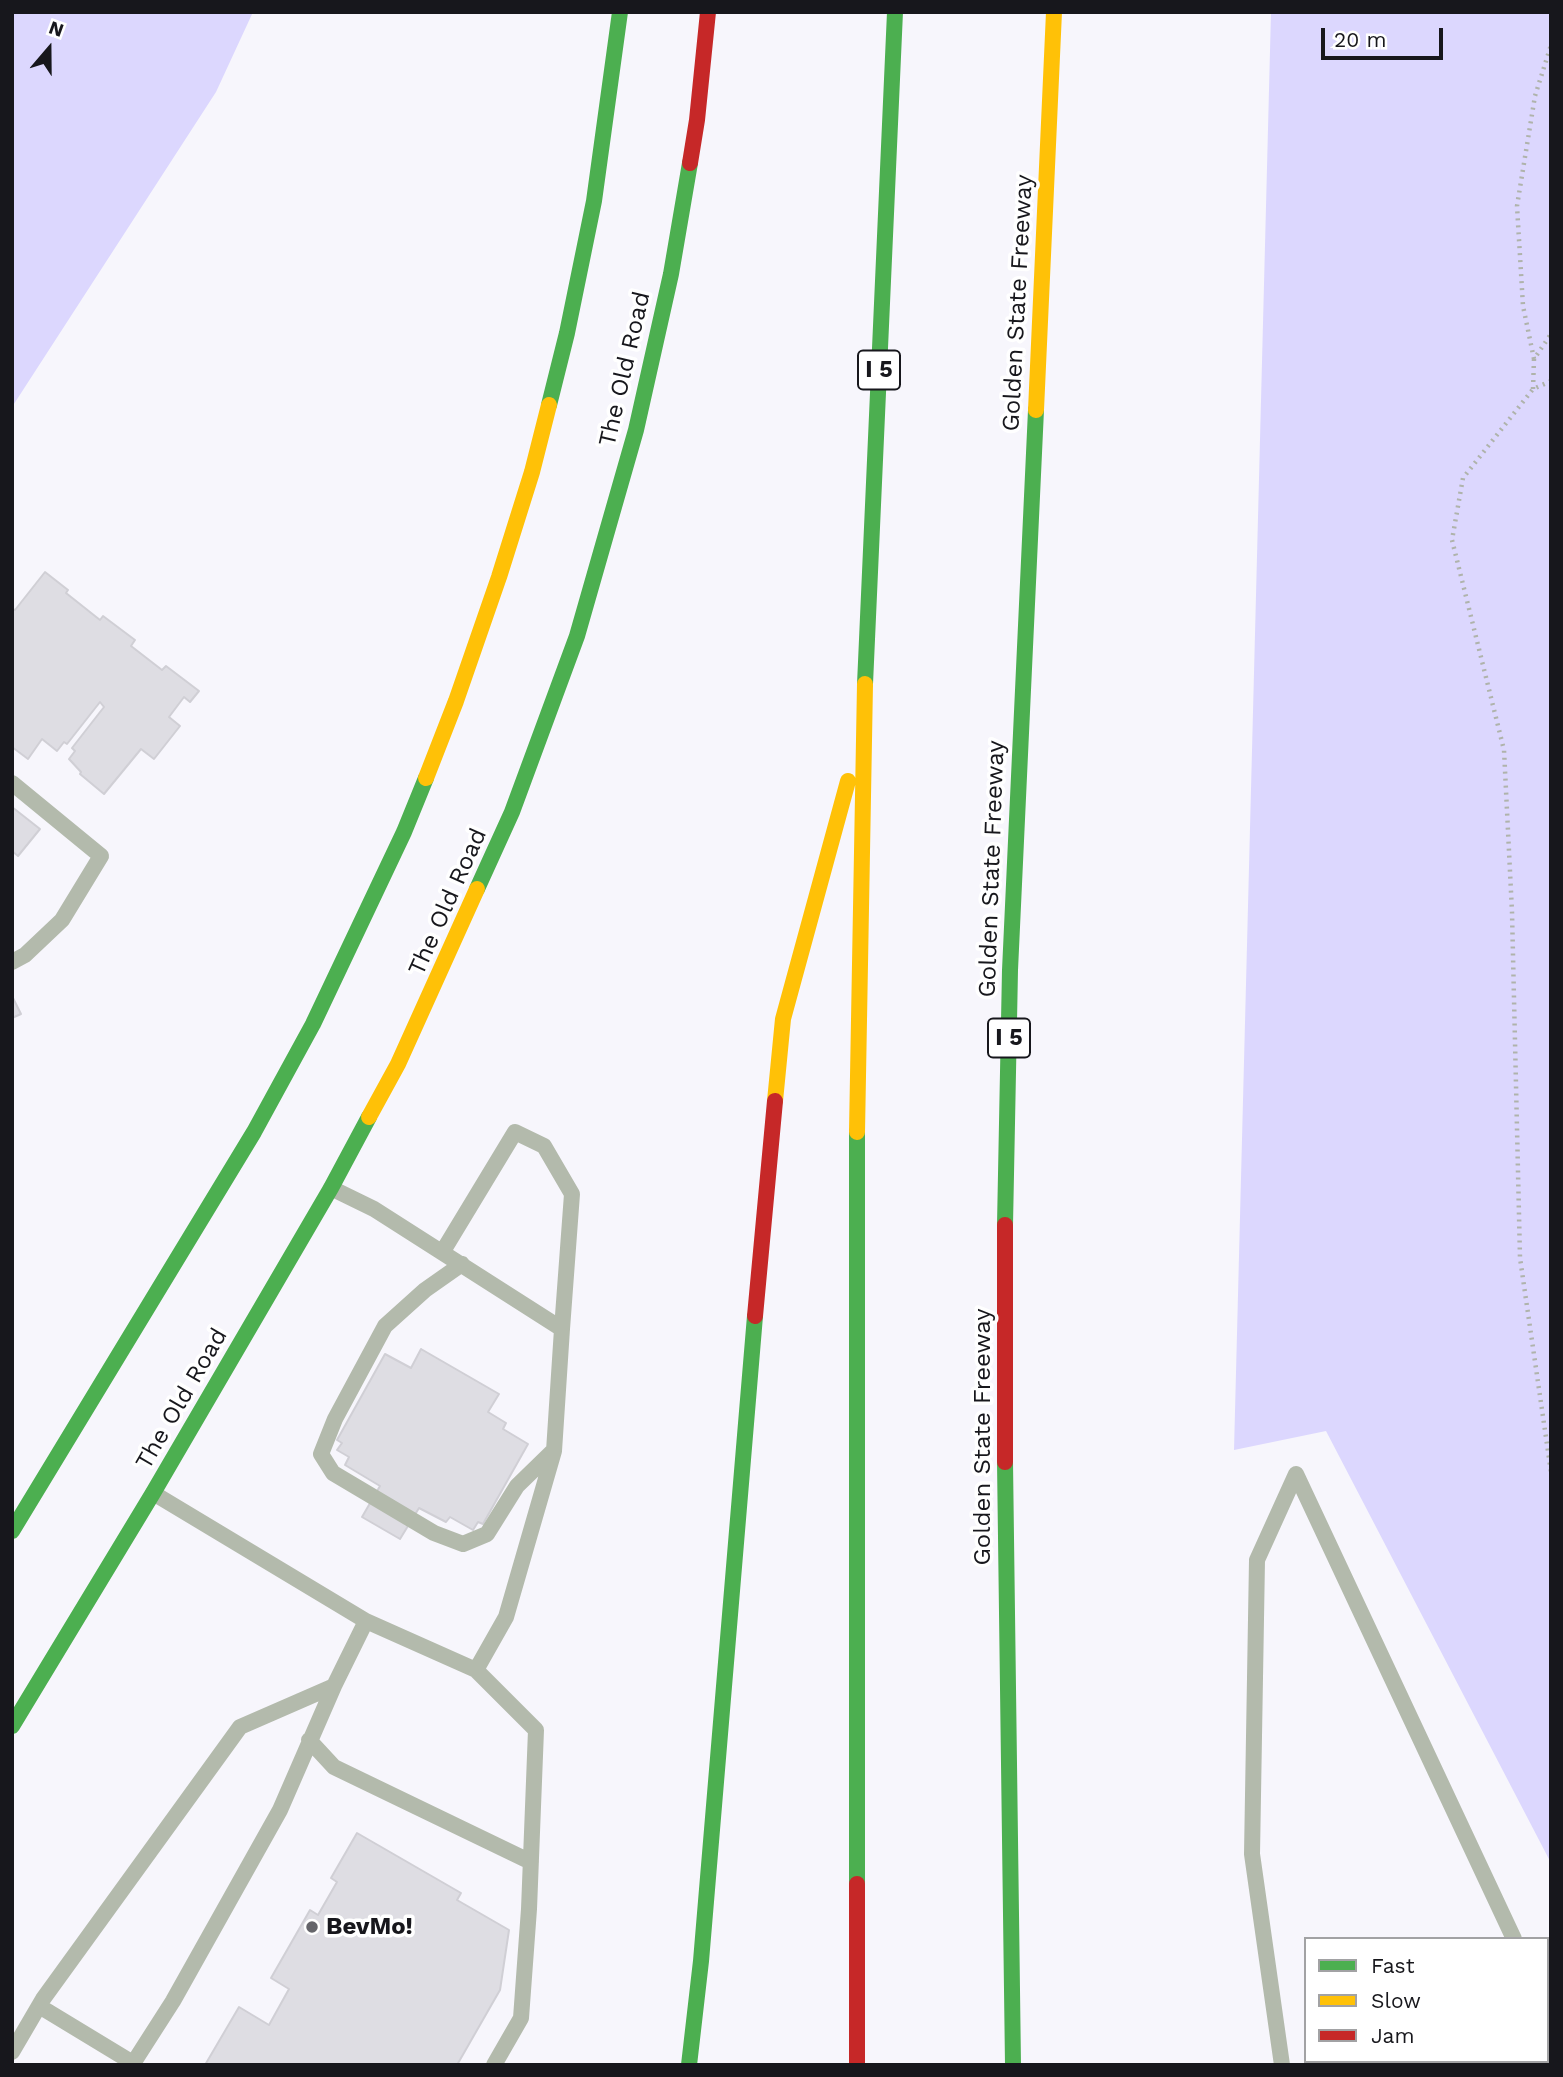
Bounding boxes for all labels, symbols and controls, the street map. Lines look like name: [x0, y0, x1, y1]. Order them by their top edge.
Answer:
north arrow: [14, 14, 84, 84]
scale bar: [1325, 14, 1448, 58]
text: N: [46, 16, 67, 42]
text: 20 m: [1334, 27, 1386, 52]
street label: Golden State Freeway: [997, 174, 1039, 432]
street label: The Old Road: [593, 289, 657, 449]
road number: I 5: [858, 350, 900, 390]
street label: Golden State Freeway: [973, 740, 1011, 998]
street label: The Old Road: [403, 824, 493, 980]
road number: I 5: [988, 1018, 1030, 1058]
street label: Golden State Freeway: [969, 1308, 997, 1566]
street label: The Old Road: [130, 1323, 234, 1475]
place label: BevMo!: [326, 1913, 413, 1941]
marker: BevMo!: [304, 1919, 320, 1935]
legend: [1304, 1937, 1549, 2063]
text: Fast: [1371, 1953, 1415, 1978]
text: Slow: [1371, 1988, 1421, 2013]
text: Jam: [1371, 2023, 1414, 2048]

